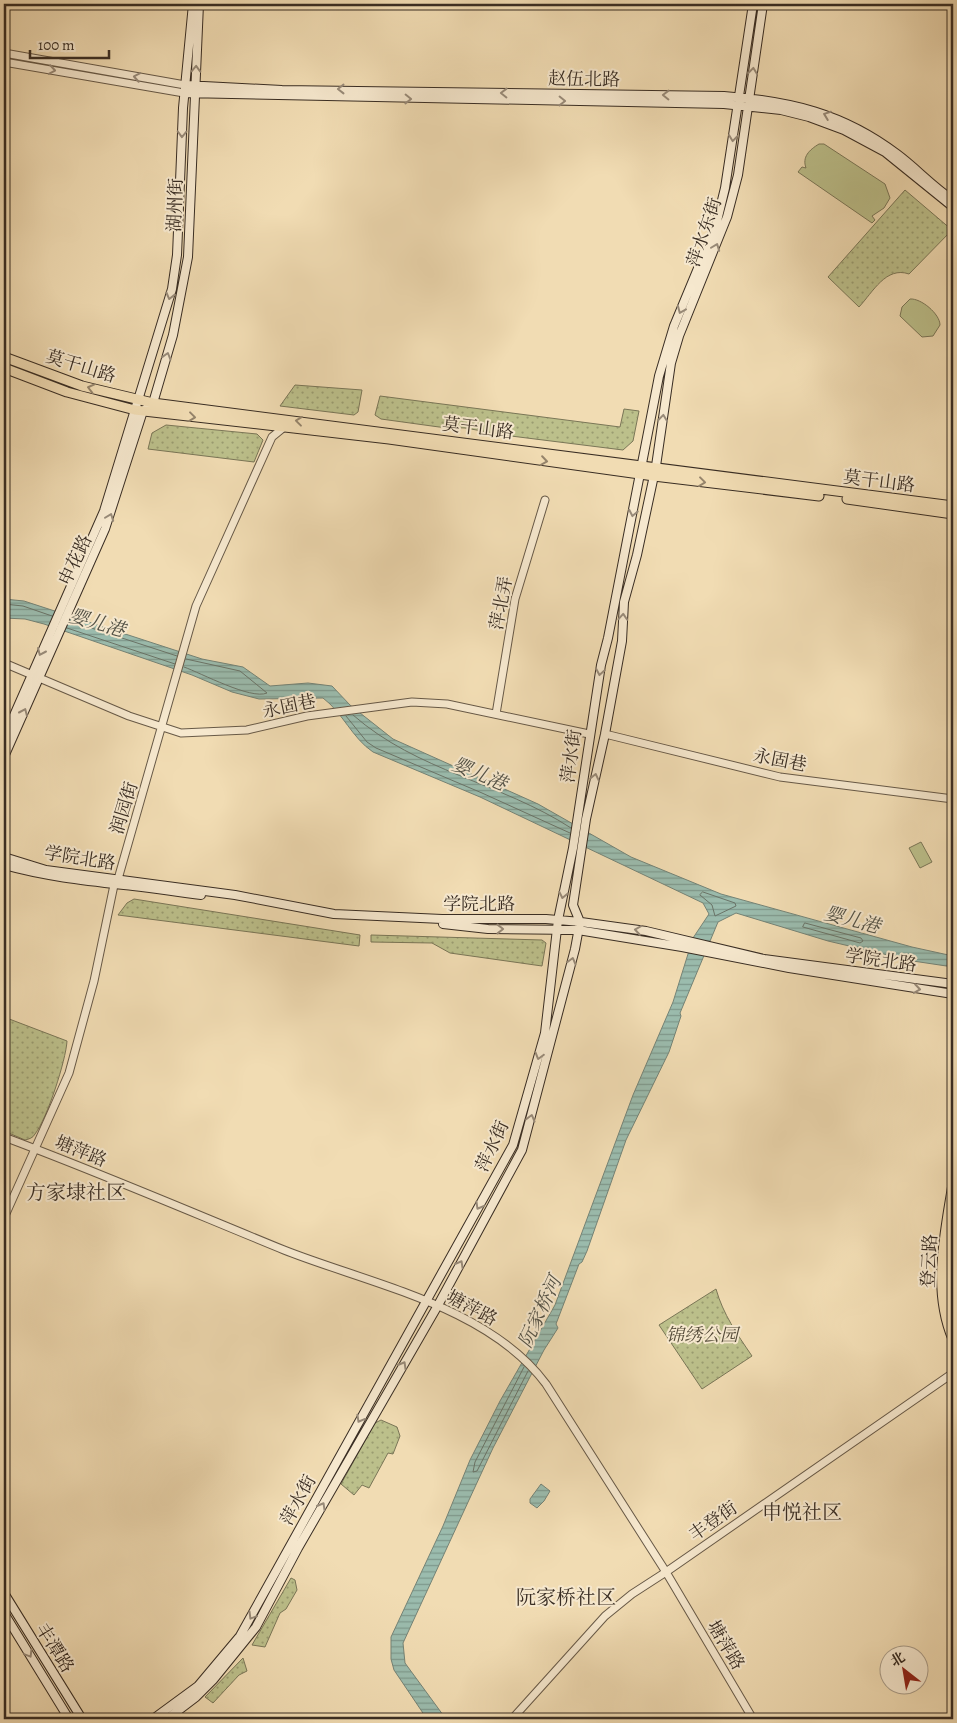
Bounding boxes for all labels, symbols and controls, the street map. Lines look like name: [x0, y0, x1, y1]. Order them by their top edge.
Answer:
scale bar: [30, 28, 109, 60]
text: 100 m: [38, 35, 75, 55]
one-way arrow: [47, 65, 56, 75]
one-way arrow: [191, 65, 201, 72]
street label: 赵伍北路: [548, 66, 620, 92]
one-way arrow: [747, 67, 758, 75]
one-way arrow: [132, 72, 141, 82]
one-way arrow: [337, 84, 345, 94]
one-way arrow: [500, 87, 508, 98]
one-way arrow: [662, 90, 670, 100]
one-way arrow: [404, 94, 412, 104]
one-way arrow: [558, 96, 566, 106]
one-way arrow: [823, 111, 831, 121]
one-way arrow: [177, 130, 188, 138]
one-way arrow: [728, 135, 739, 143]
street label: 湖州街: [162, 178, 188, 232]
street label: 萍水东街: [681, 194, 727, 270]
one-way arrow: [710, 243, 720, 252]
one-way arrow: [165, 291, 176, 300]
one-way arrow: [676, 305, 687, 314]
street label: 莫干山路: [43, 344, 119, 388]
one-way arrow: [161, 352, 171, 360]
one-way arrow: [86, 383, 95, 394]
one-way arrow: [188, 411, 196, 422]
street label: 莫干山路: [441, 412, 515, 444]
one-way arrow: [657, 413, 667, 422]
one-way arrow: [295, 417, 304, 427]
one-way arrow: [540, 455, 548, 465]
street label: 莫干山路: [842, 465, 916, 497]
one-way arrow: [698, 476, 706, 487]
one-way arrow: [629, 508, 639, 517]
one-way arrow: [104, 513, 114, 522]
street label: 申花路: [53, 530, 97, 590]
street label: 萍北弄: [484, 574, 518, 632]
water label: 婴儿港: [66, 603, 131, 644]
one-way arrow: [618, 613, 629, 621]
one-way arrow: [37, 647, 48, 656]
one-way arrow: [595, 667, 605, 676]
street label: 永固巷: [260, 689, 318, 723]
one-way arrow: [17, 708, 28, 717]
street label: 萍水街: [555, 728, 587, 784]
street label: 永固巷: [751, 743, 809, 777]
water label: 婴儿港: [448, 751, 513, 798]
one-way arrow: [589, 772, 600, 781]
street label: 润园街: [105, 779, 143, 837]
street label: 学院北路: [43, 841, 117, 875]
one-way arrow: [558, 891, 569, 900]
street label: 学院北路: [443, 892, 515, 916]
water label: 婴儿港: [821, 900, 886, 941]
one-way arrow: [496, 924, 504, 934]
one-way arrow: [634, 925, 642, 936]
street label: 学院北路: [844, 943, 918, 977]
one-way arrow: [566, 957, 577, 966]
one-way arrow: [913, 983, 921, 994]
one-way arrow: [534, 1051, 544, 1059]
one-way arrow: [525, 1114, 536, 1123]
street label: 萍水街: [470, 1116, 514, 1176]
street label: 塘萍路: [51, 1130, 111, 1172]
district label: 方家埭社区: [26, 1179, 126, 1206]
one-way arrow: [475, 1200, 485, 1209]
street label: 登云路: [916, 1233, 942, 1289]
one-way arrow: [454, 1260, 464, 1269]
water label: 阮家桥河: [512, 1269, 569, 1352]
street label: 塘萍路: [443, 1285, 501, 1331]
park label: 锦绣公园: [666, 1323, 741, 1347]
one-way arrow: [397, 1362, 407, 1371]
one-way arrow: [356, 1414, 366, 1423]
street label: 萍水街: [274, 1471, 322, 1529]
street label: 丰登街: [684, 1496, 742, 1546]
district label: 申悦社区: [762, 1499, 842, 1526]
one-way arrow: [316, 1502, 326, 1511]
district label: 阮家桥社区: [516, 1584, 616, 1611]
one-way arrow: [248, 1611, 258, 1620]
street label: 塘萍路: [702, 1616, 750, 1674]
street label: 丰潭路: [31, 1619, 79, 1677]
north arrow: [880, 1646, 930, 1696]
text: 北: [887, 1648, 908, 1671]
one-way arrow: [23, 1649, 33, 1658]

